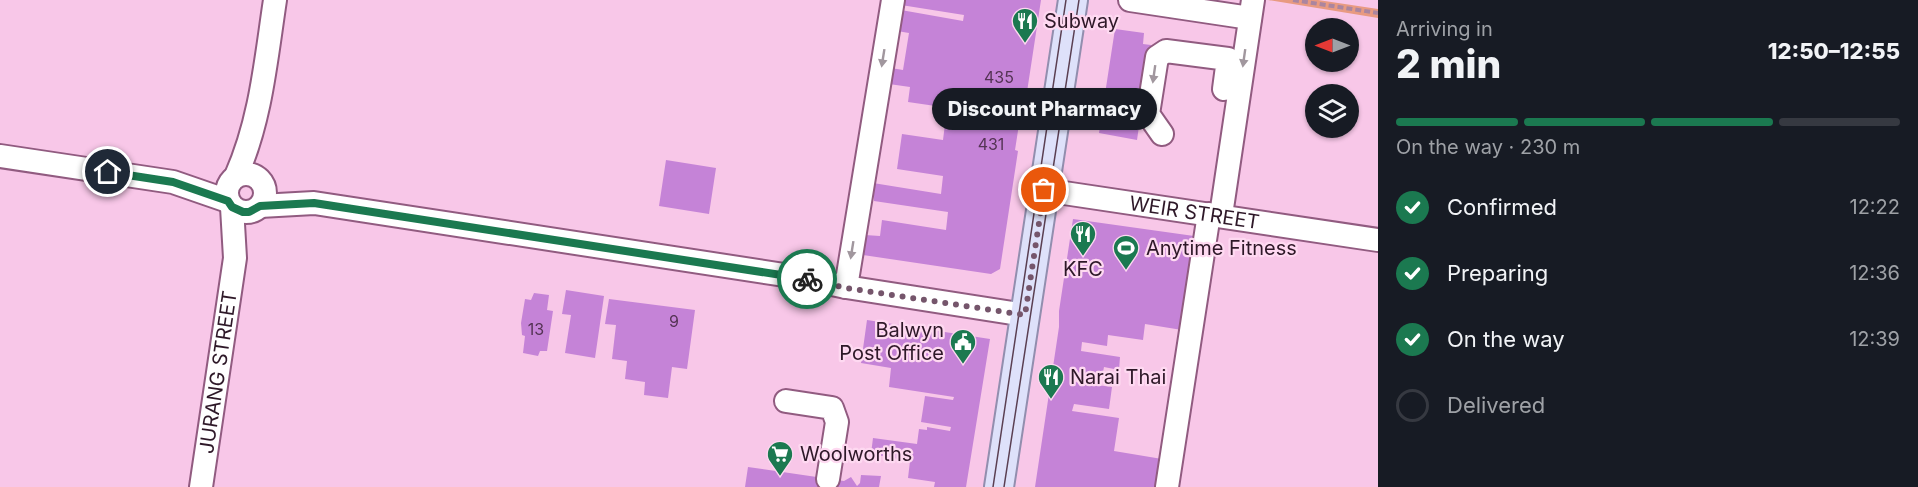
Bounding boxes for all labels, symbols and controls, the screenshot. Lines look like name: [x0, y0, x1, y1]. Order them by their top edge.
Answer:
restaurant icon: Subway: [1010, 6, 1040, 44]
place label: Subway: [1044, 9, 1119, 33]
text: Arriving in: [1396, 17, 1493, 41]
north arrow: [1305, 18, 1359, 72]
map controls: [1305, 18, 1359, 138]
text: 12:50–12:55: [1768, 38, 1900, 64]
text: 2 min: [1396, 40, 1501, 87]
one-way arrow: [878, 48, 887, 67]
one-way arrow: [1240, 48, 1249, 67]
one-way arrow: [1150, 65, 1159, 84]
house number: 435: [984, 67, 1014, 87]
button: layers: [1305, 84, 1359, 138]
callout: Discount Pharmacy: [932, 88, 1156, 130]
text: Discount Pharmacy: [948, 97, 1141, 121]
house number: 431: [978, 134, 1004, 154]
text: On the way · 230 m: [1396, 135, 1580, 159]
pin: [82, 146, 133, 197]
icon: home: [91, 155, 124, 188]
pin: [1018, 164, 1069, 215]
icon: bag: [1027, 173, 1060, 206]
street label: WEIR STREET: [1128, 191, 1261, 234]
icon: check: [1396, 191, 1429, 224]
text: Confirmed: [1447, 194, 1557, 220]
text: 12:22: [1850, 195, 1900, 219]
restaurant icon: KFC: [1068, 219, 1098, 257]
sports icon: Anytime Fitness: [1111, 233, 1141, 271]
place label: Anytime Fitness: [1146, 236, 1297, 260]
one-way arrow: [847, 241, 856, 260]
courier: [777, 249, 837, 309]
place label: KFC: [1063, 257, 1103, 281]
icon: check: [1396, 257, 1429, 290]
text: Preparing: [1447, 260, 1548, 286]
text: 12:36: [1849, 261, 1900, 285]
icon: bike: [791, 263, 824, 296]
street label: JURANG STREET: [194, 289, 242, 455]
house number: 9: [669, 311, 679, 331]
place label: Balwyn Post Office: [839, 318, 944, 365]
house number: 13: [528, 319, 544, 339]
icon: check: [1396, 323, 1429, 356]
text: On the way: [1447, 326, 1565, 352]
public building icon: Balwyn Post Office: [948, 327, 978, 365]
text: 12:39: [1849, 327, 1900, 351]
restaurant icon: Narai Thai: [1036, 362, 1066, 400]
place label: Narai Thai: [1070, 365, 1166, 389]
text: Delivered: [1447, 392, 1545, 418]
supermarket icon: Woolworths: [765, 439, 795, 477]
place label: Woolworths: [800, 442, 912, 466]

